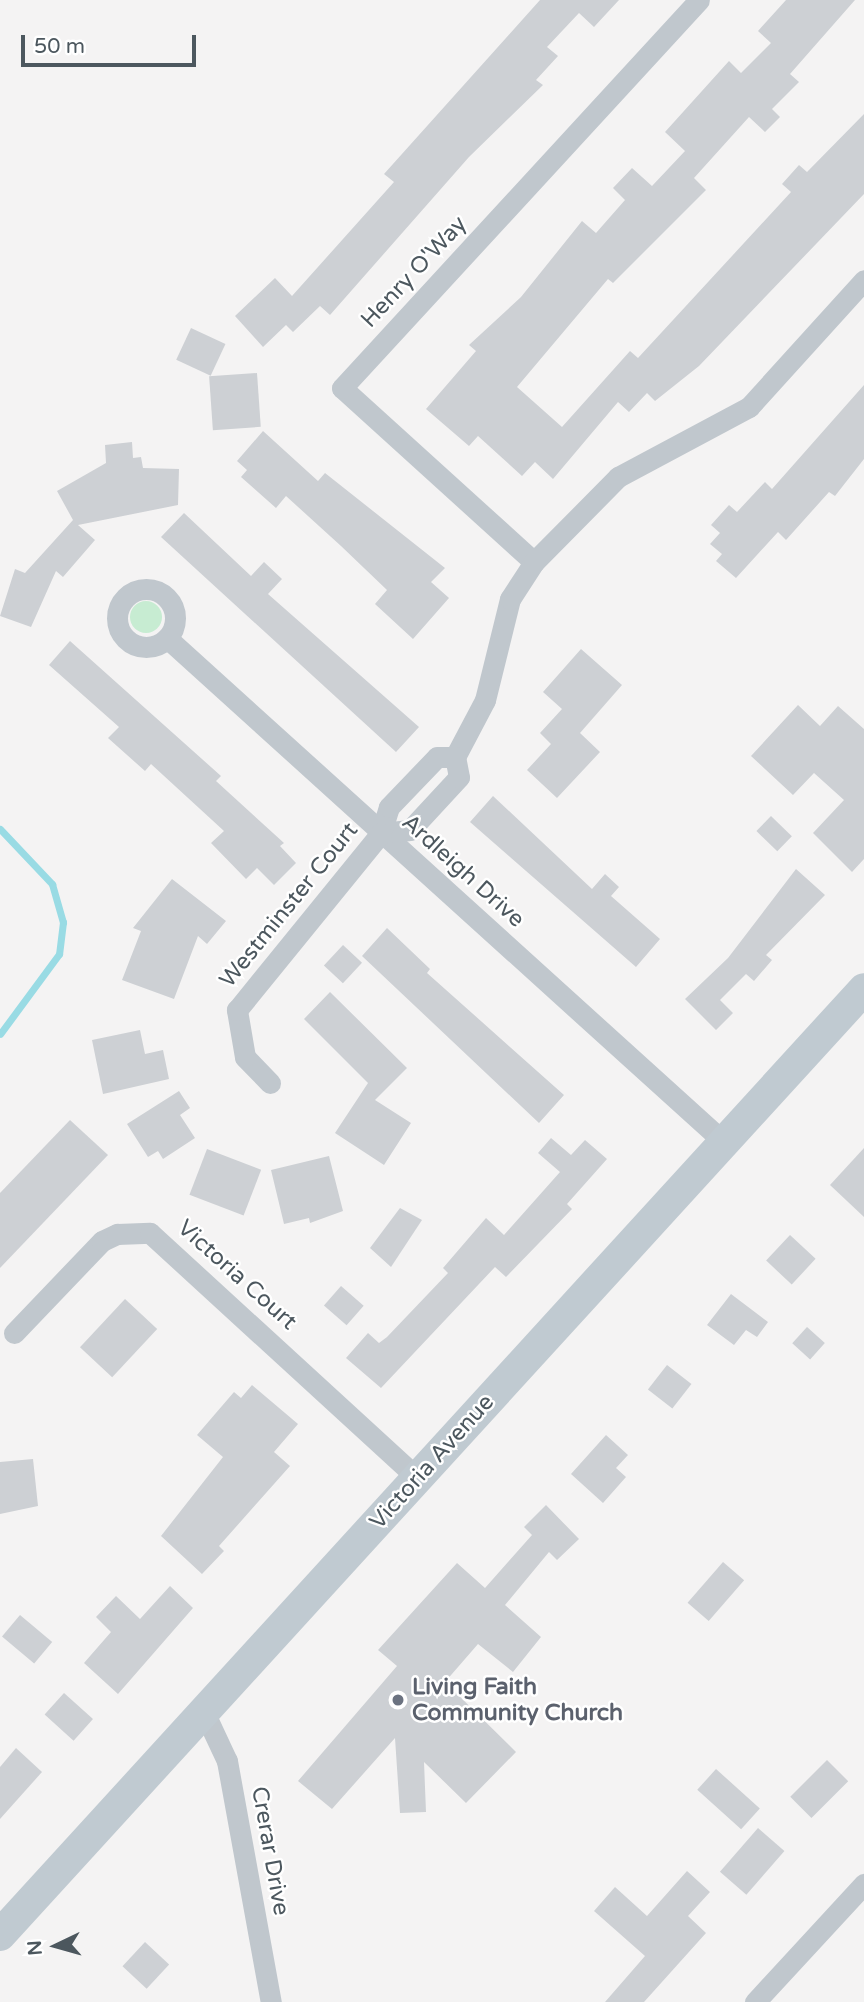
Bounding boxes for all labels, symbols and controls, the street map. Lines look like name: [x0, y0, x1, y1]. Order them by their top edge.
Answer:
scale bar: [24, 21, 200, 65]
text: 50 m: [34, 34, 85, 59]
street label: Henry O'Way: [355, 211, 473, 333]
street label: Ardleigh Drive: [396, 809, 530, 933]
street label: Westminster Court: [214, 817, 364, 993]
street label: Victoria Court: [172, 1214, 302, 1336]
street label: Victoria Avenue: [364, 1389, 500, 1535]
place label: Living Faith Community Church: [412, 1673, 623, 1727]
marker: Living Faith Community Church: [390, 1692, 406, 1708]
street label: Crerar Drive: [245, 1784, 295, 1918]
north arrow: [21, 1911, 91, 1981]
text: N: [23, 1939, 47, 1956]

